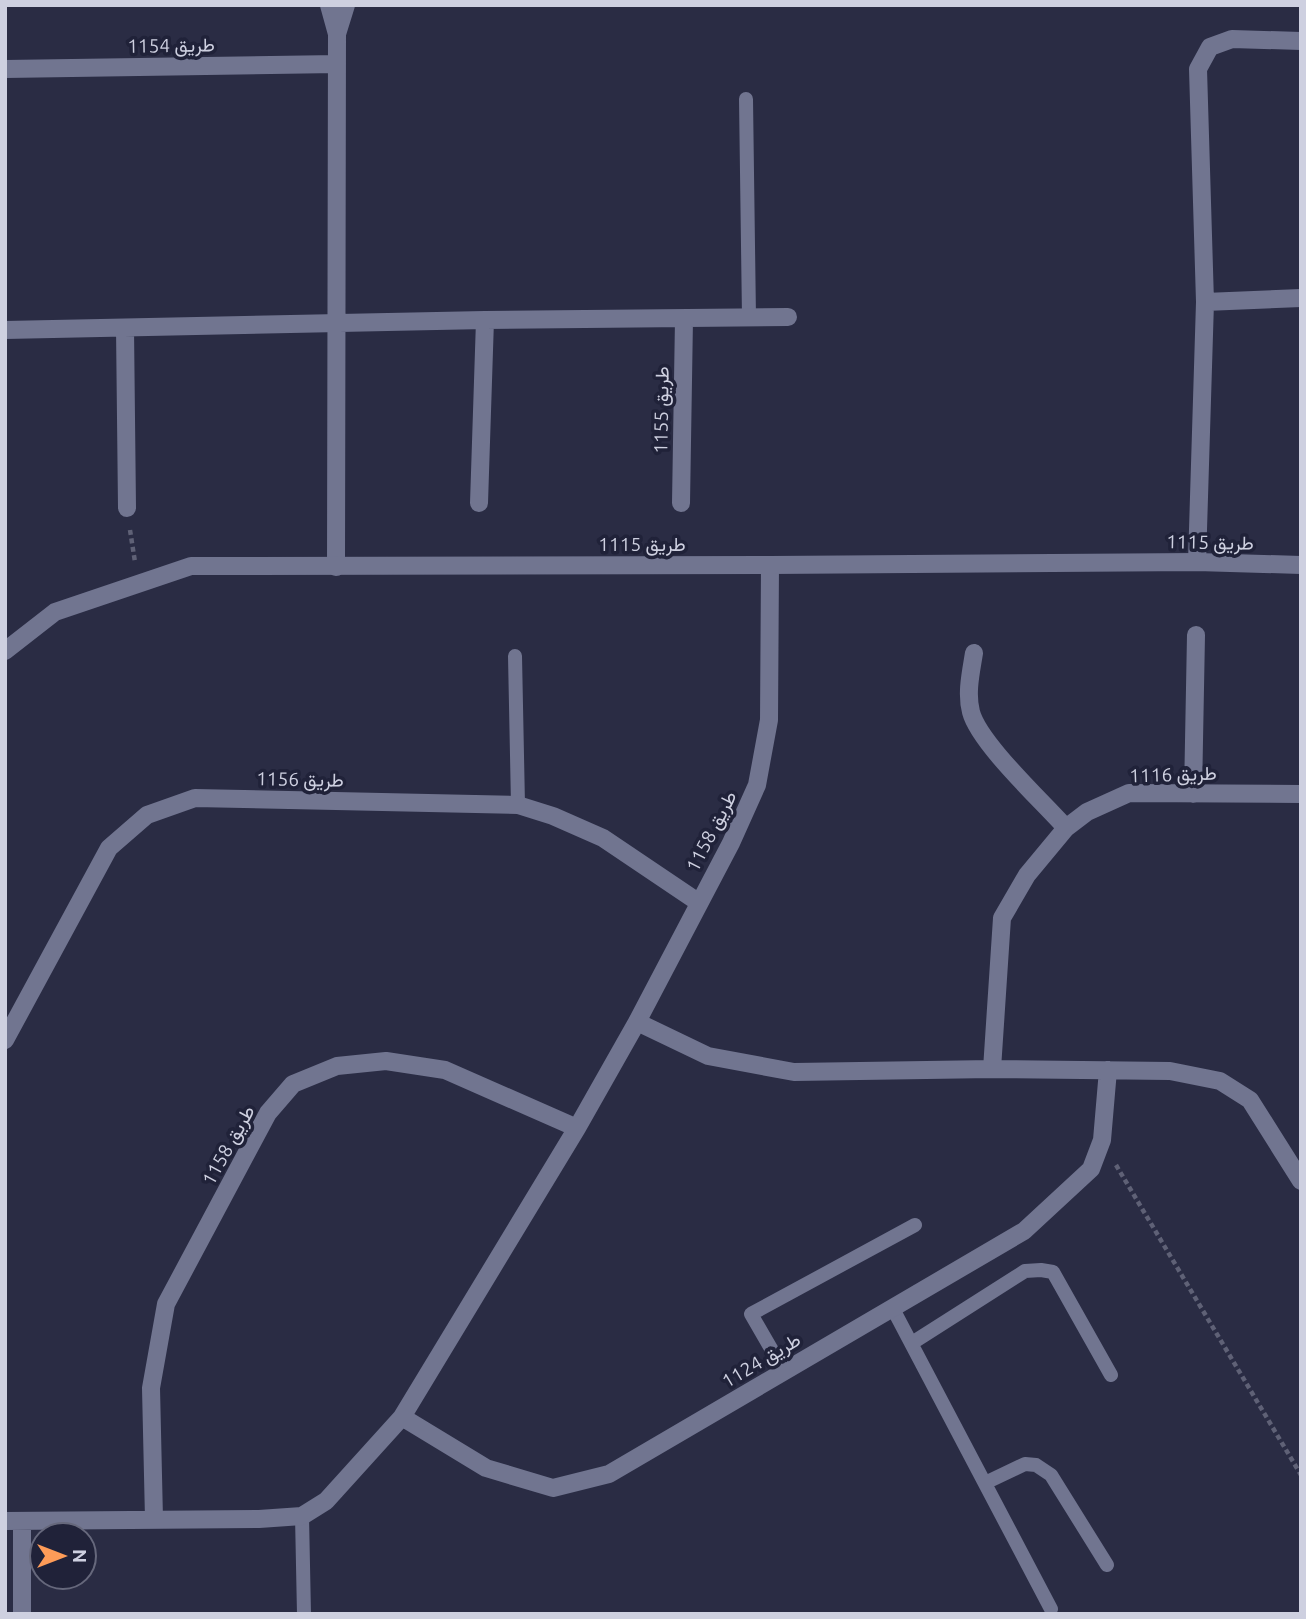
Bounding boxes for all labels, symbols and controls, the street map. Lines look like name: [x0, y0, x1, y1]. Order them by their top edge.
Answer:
street label: طريق 1154: [127, 33, 215, 58]
street label: طريق 1155: [649, 366, 674, 454]
street label: طريق 1115: [1166, 530, 1254, 555]
street label: طريق 1115: [598, 533, 686, 556]
street label: طريق 1116: [1129, 761, 1217, 788]
street label: طريق 1156: [256, 767, 344, 792]
street label: طريق 1158: [681, 787, 742, 875]
street label: طريق 1158: [197, 1101, 260, 1189]
street label: طريق 1124: [718, 1328, 805, 1393]
north arrow: [28, 1521, 98, 1591]
text: N: [69, 1549, 91, 1563]

